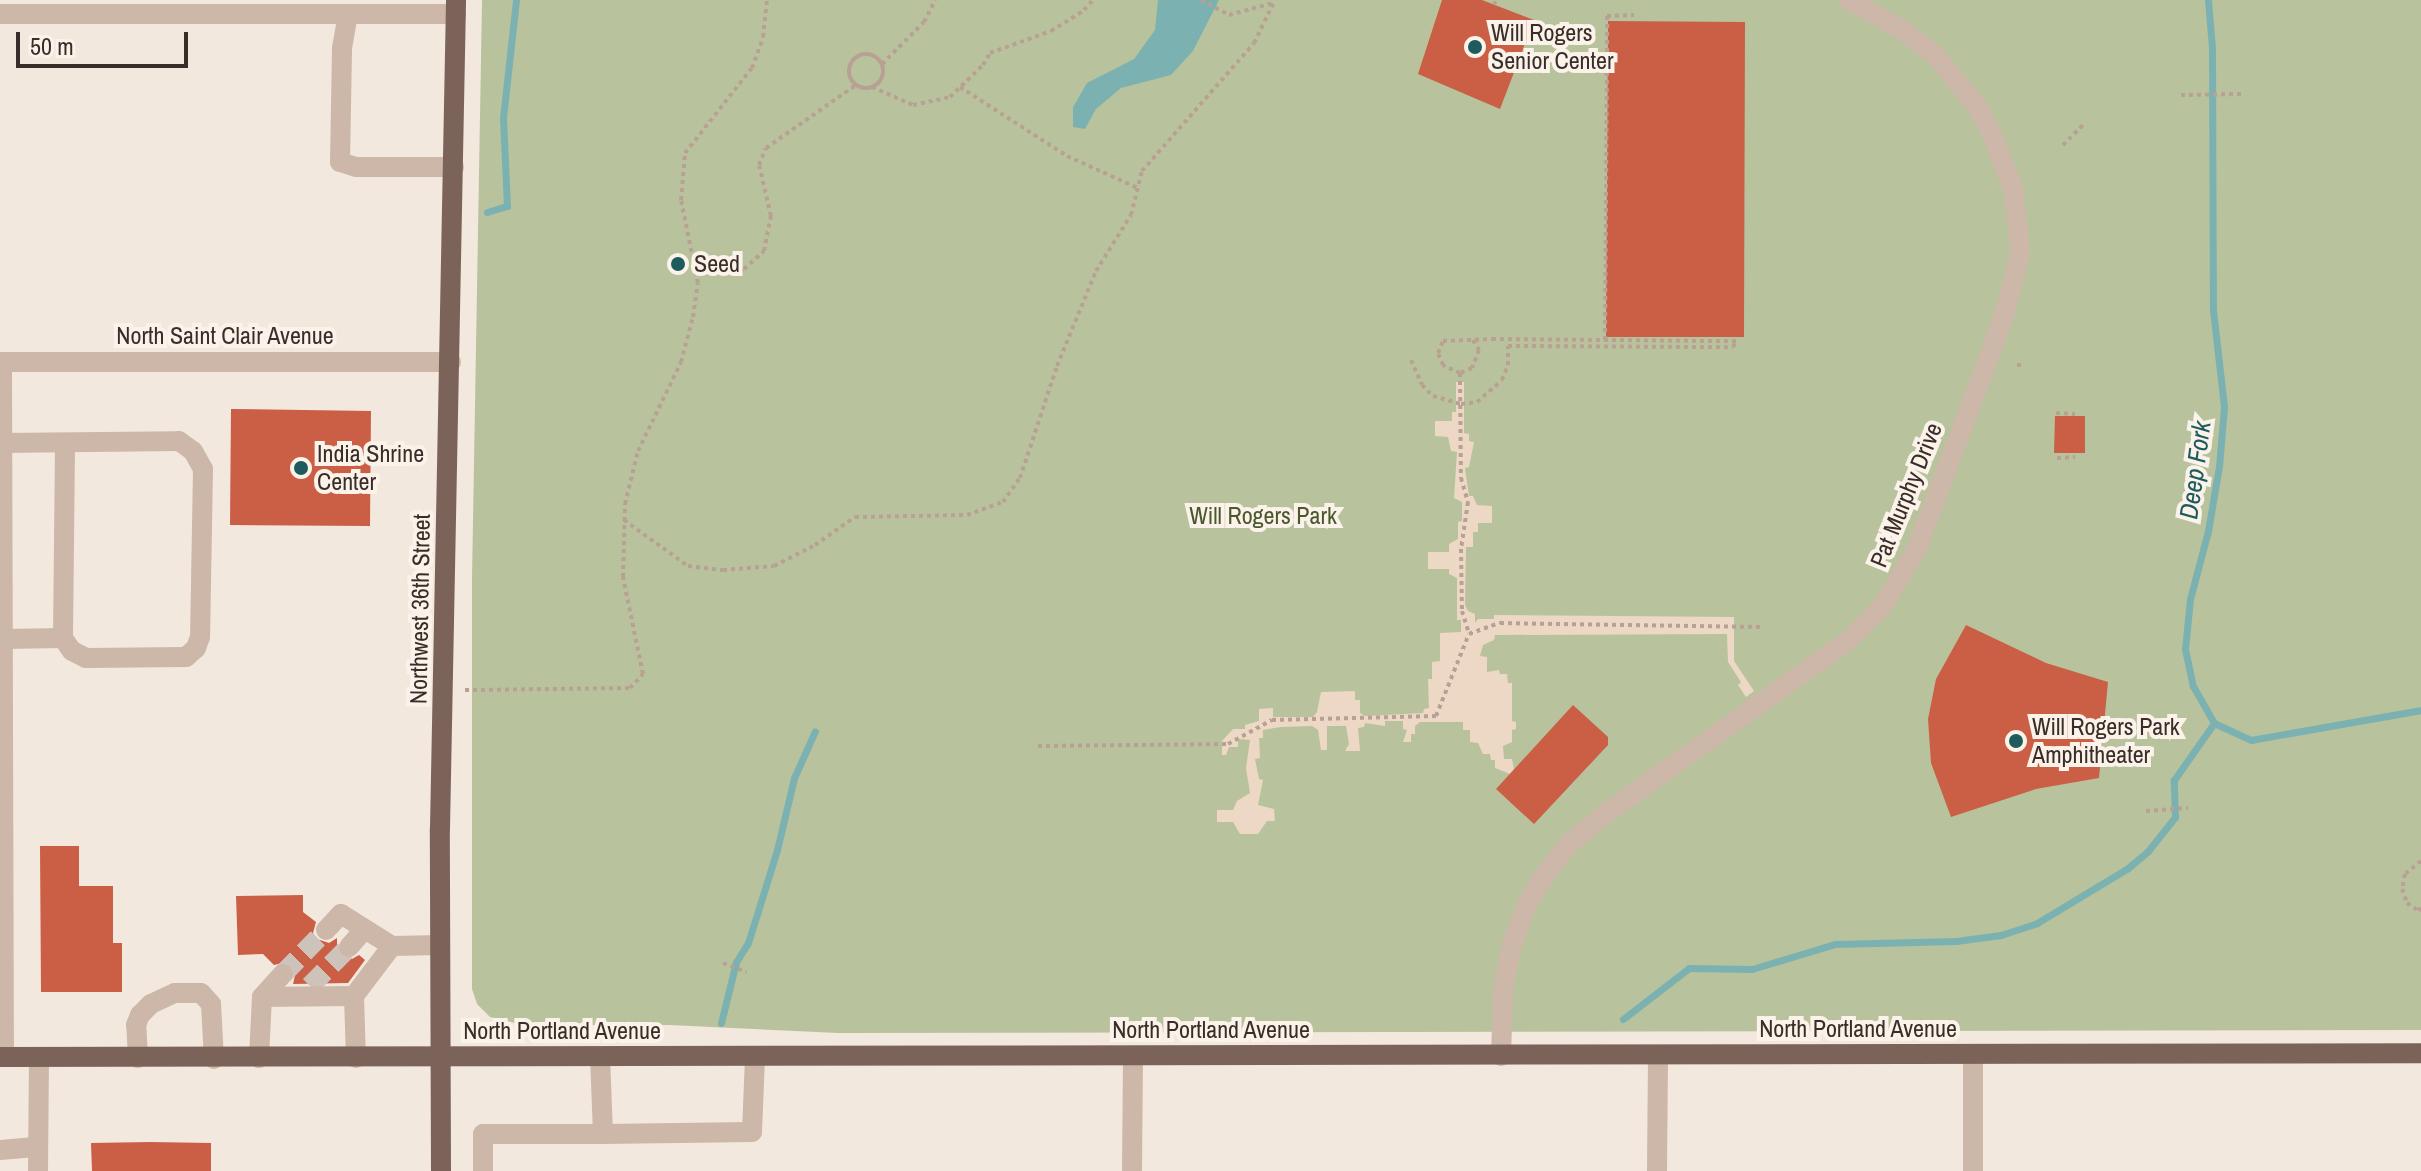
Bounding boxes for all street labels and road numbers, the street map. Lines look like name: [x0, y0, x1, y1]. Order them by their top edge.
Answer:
street label: North Saint Clair Avenue: [116, 322, 334, 350]
street label: Pat Murphy Drive: [1864, 419, 1948, 571]
street label: Northwest 36th Street: [404, 514, 436, 704]
street label: North Portland Avenue: [1759, 1015, 1957, 1043]
street label: North Portland Avenue: [1112, 1016, 1310, 1044]
street label: North Portland Avenue: [463, 1017, 661, 1045]

